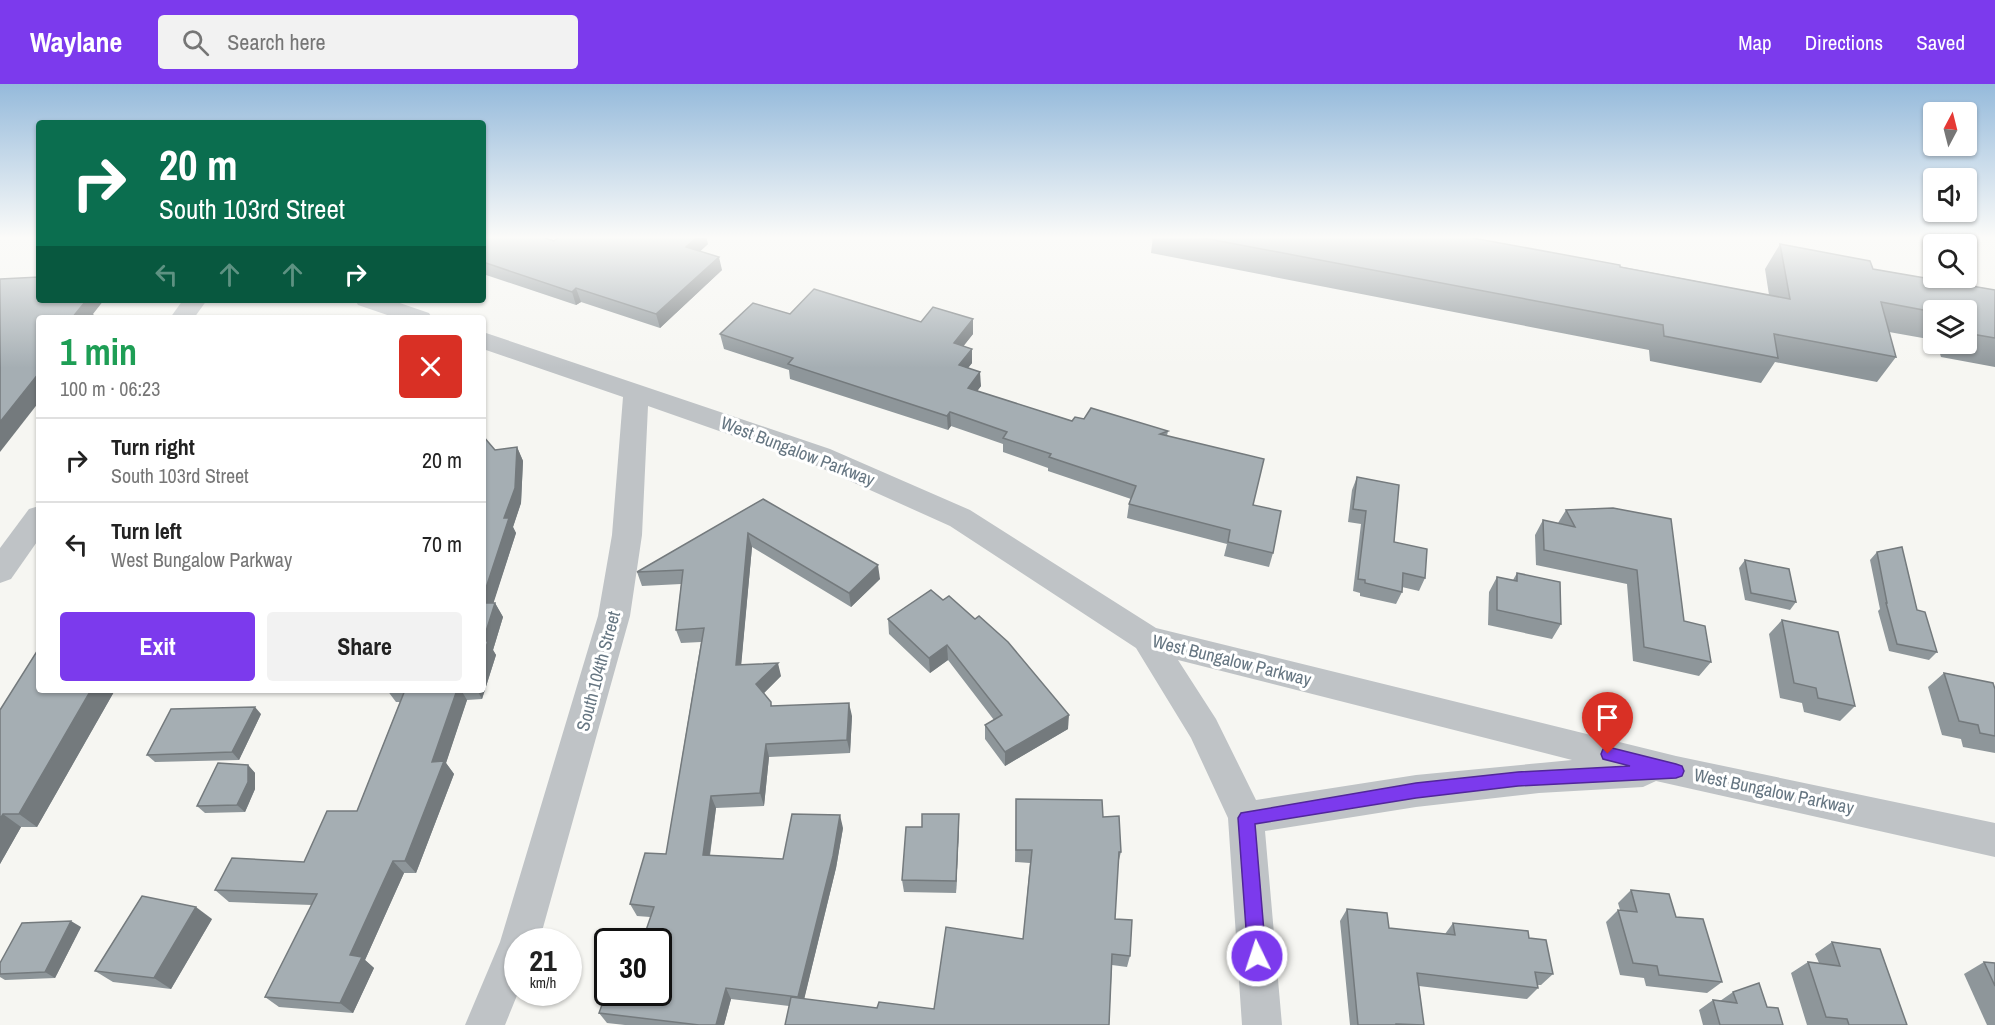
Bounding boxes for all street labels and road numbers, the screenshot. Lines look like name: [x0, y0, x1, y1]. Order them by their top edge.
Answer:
street label: West Bungalow Parkway: [717, 410, 879, 492]
street label: South 104th Street: [570, 608, 626, 734]
street label: West Bungalow Parkway: [1150, 628, 1315, 692]
street label: West Bungalow Parkway: [1692, 762, 1857, 820]

